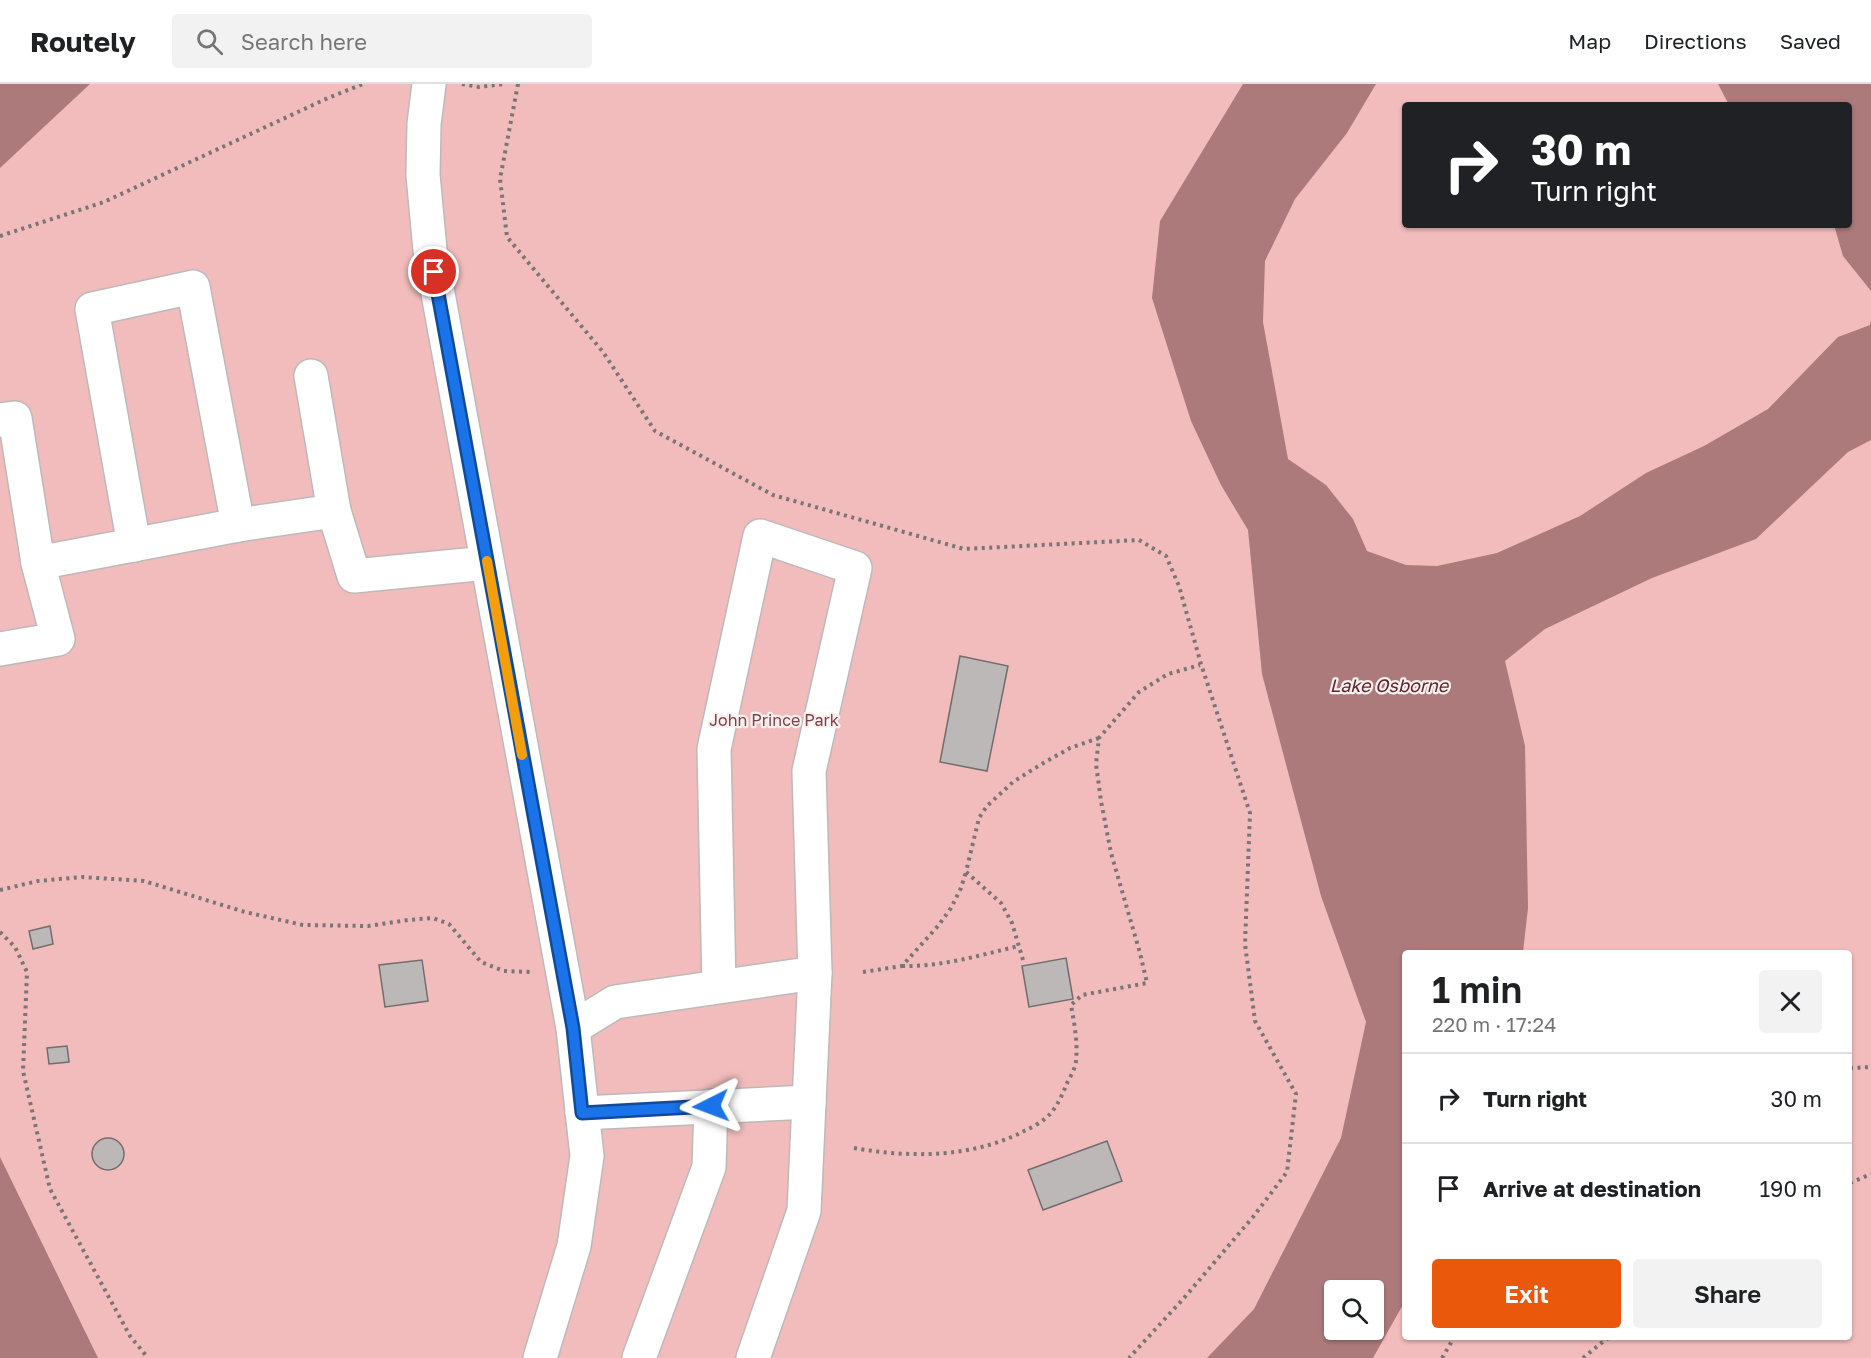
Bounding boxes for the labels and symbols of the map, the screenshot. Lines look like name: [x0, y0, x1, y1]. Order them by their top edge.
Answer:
pin: [408, 246, 459, 297]
water label: Lake Osborne: [1330, 674, 1450, 696]
park label: John Prince Park: [709, 710, 839, 730]
position arrow: [679, 1074, 743, 1138]

